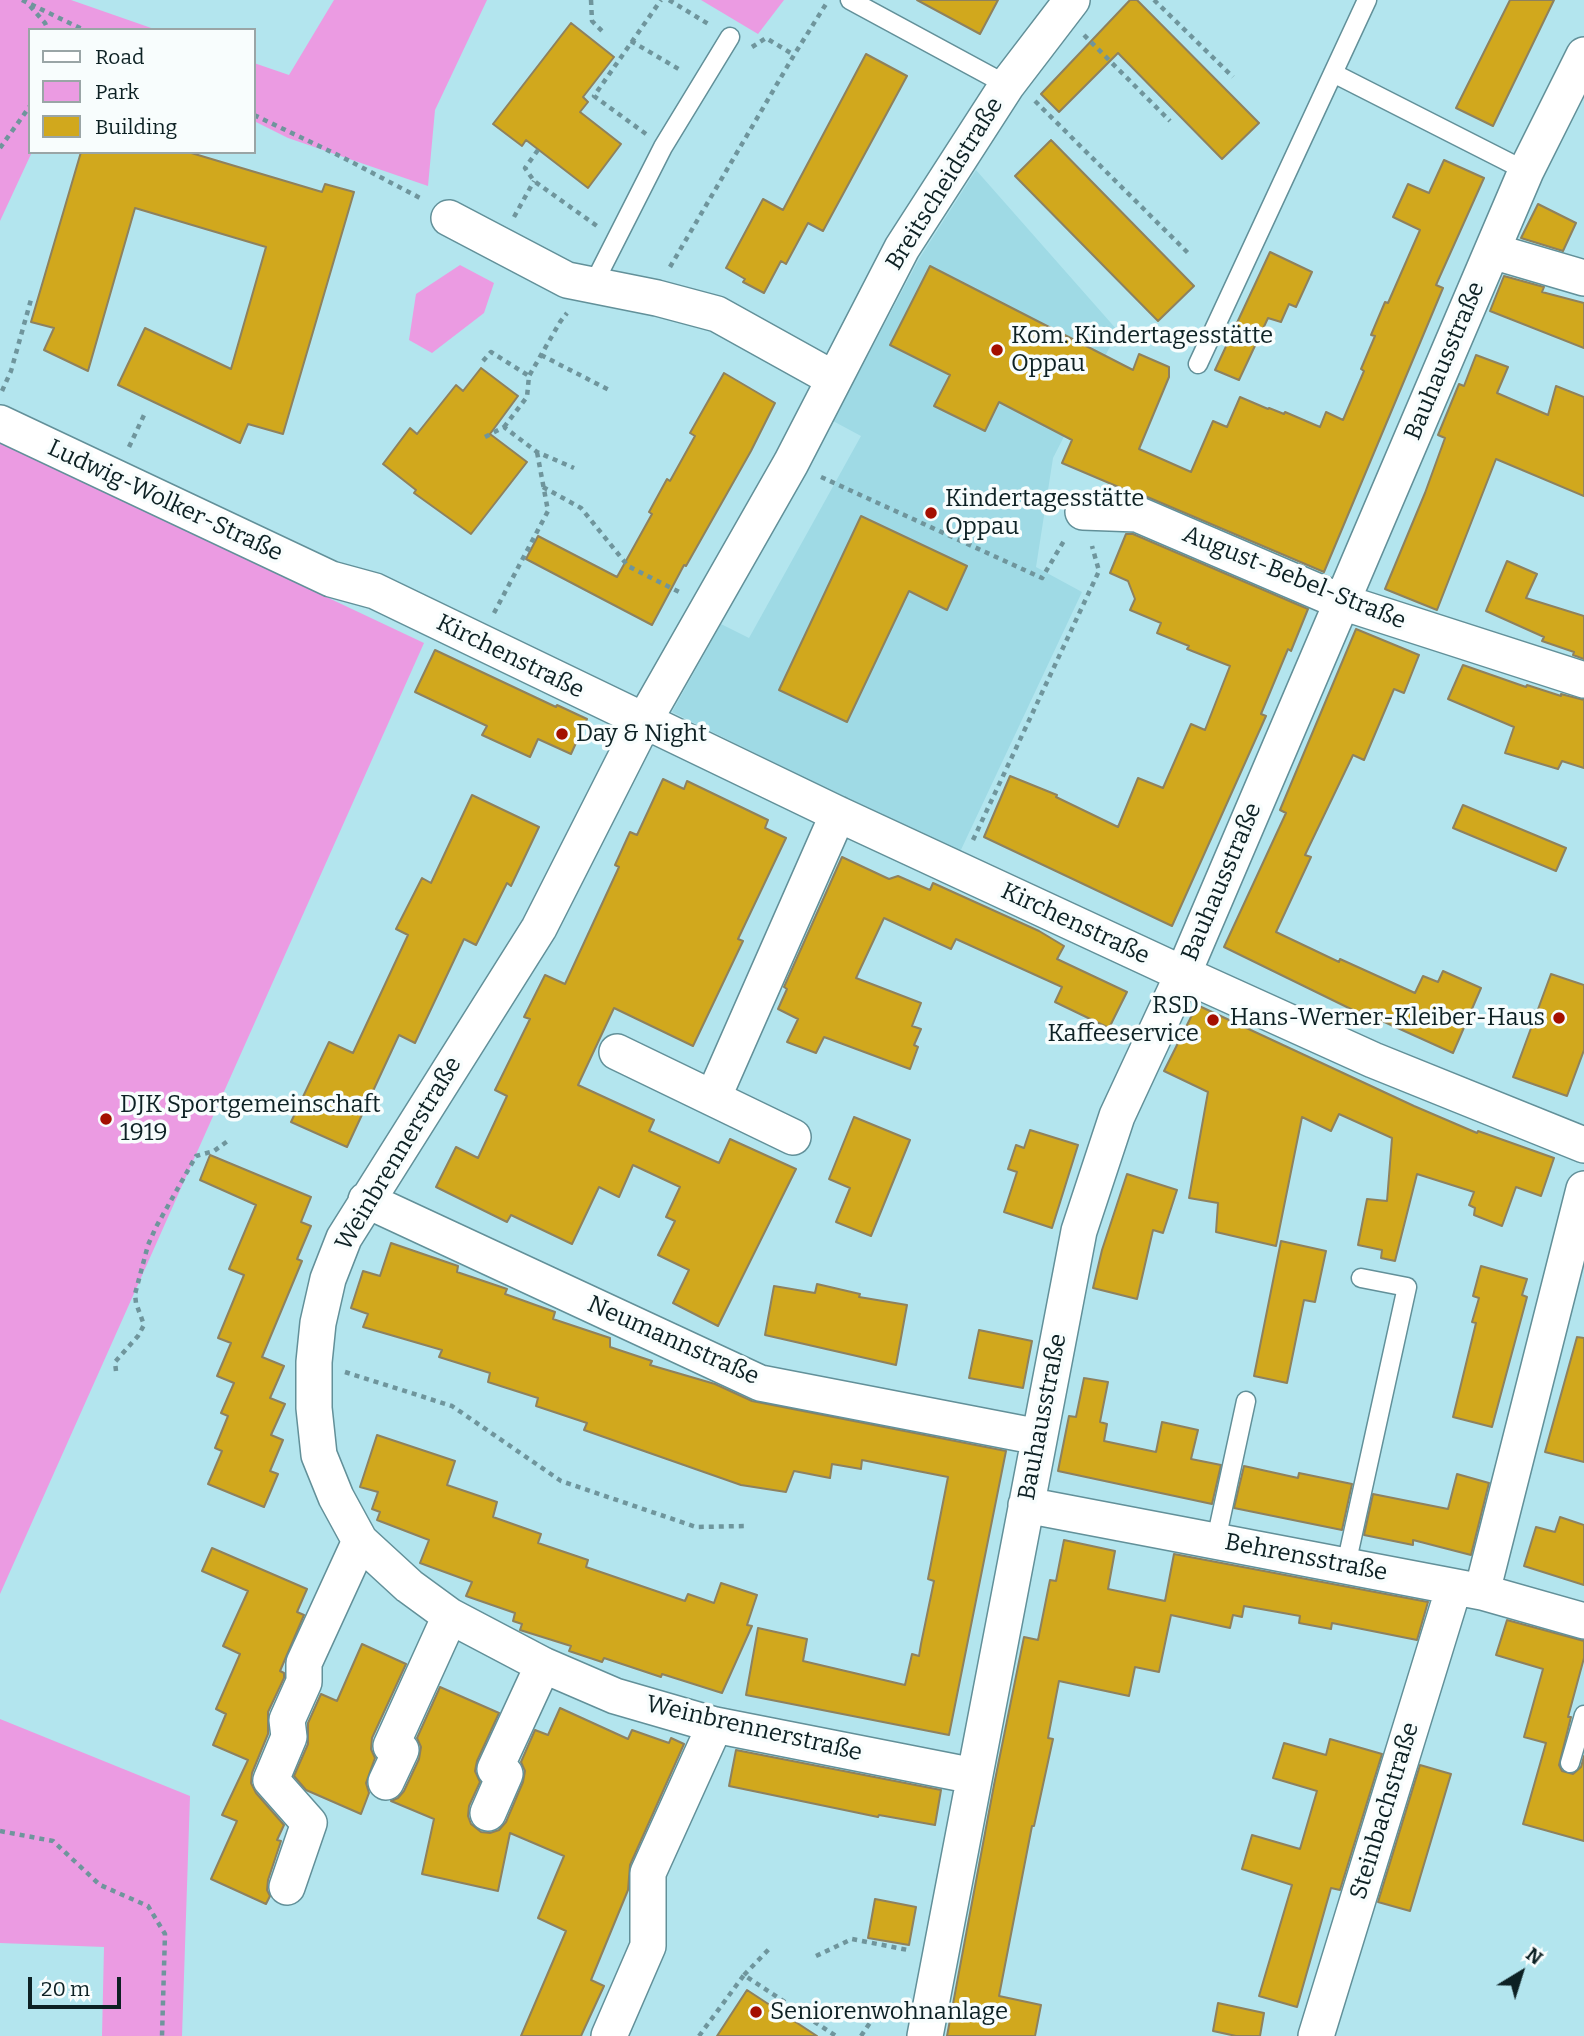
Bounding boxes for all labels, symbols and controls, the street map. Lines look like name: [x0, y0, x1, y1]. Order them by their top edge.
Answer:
legend: [28, 28, 256, 154]
text: Road: [95, 44, 144, 70]
text: Park: [95, 79, 139, 105]
street label: Breitscheidstraße: [880, 92, 1010, 276]
text: Building: [95, 114, 177, 140]
street label: Bauhausstraße: [1399, 278, 1491, 444]
place label: Kom. Kindertagesstätte Oppau: [1011, 322, 1273, 378]
marker: Kom. Kindertagesstätte Oppau: [989, 342, 1005, 358]
street label: Ludwig-Wolker-Straße: [43, 434, 287, 568]
place label: Kindertagesstätte Oppau: [945, 485, 1144, 541]
marker: Kindertagesstätte Oppau: [923, 505, 939, 521]
street label: August-Bebel-Straße: [1178, 520, 1410, 636]
street label: Kirchenstraße: [432, 609, 588, 705]
place label: Day & Night: [576, 720, 707, 748]
marker: Day & Night: [554, 726, 570, 742]
street label: Bauhausstraße: [1176, 799, 1268, 965]
street label: Kirchenstraße: [996, 877, 1154, 971]
place label: RSD Kaffeeservice: [1048, 992, 1199, 1048]
place label: Hans-Werner-Kleiber-Haus: [1230, 1004, 1545, 1032]
marker: Hans-Werner-Kleiber-Haus: [1551, 1010, 1567, 1026]
marker: RSD Kaffeeservice: [1205, 1012, 1221, 1028]
street label: Weinbrennerstraße: [330, 1052, 468, 1256]
place label: DJK Sportgemeinschaft 1919: [120, 1091, 381, 1147]
marker: DJK Sportgemeinschaft 1919: [98, 1111, 114, 1127]
street label: Neumannstraße: [583, 1290, 763, 1392]
street label: Bauhausstraße: [1013, 1331, 1073, 1503]
street label: Behrensstraße: [1222, 1528, 1390, 1588]
street label: Weinbrennerstraße: [643, 1690, 865, 1768]
street label: Steinbachstraße: [1344, 1719, 1426, 1903]
north arrow: [1486, 1938, 1556, 2008]
text: N: [1521, 1942, 1547, 1970]
scale bar: [32, 1962, 124, 2006]
text: 20 m: [41, 1976, 90, 2002]
place label: Seniorenwohnanlage: [770, 1998, 1008, 2026]
marker: Seniorenwohnanlage: [748, 2004, 764, 2020]

